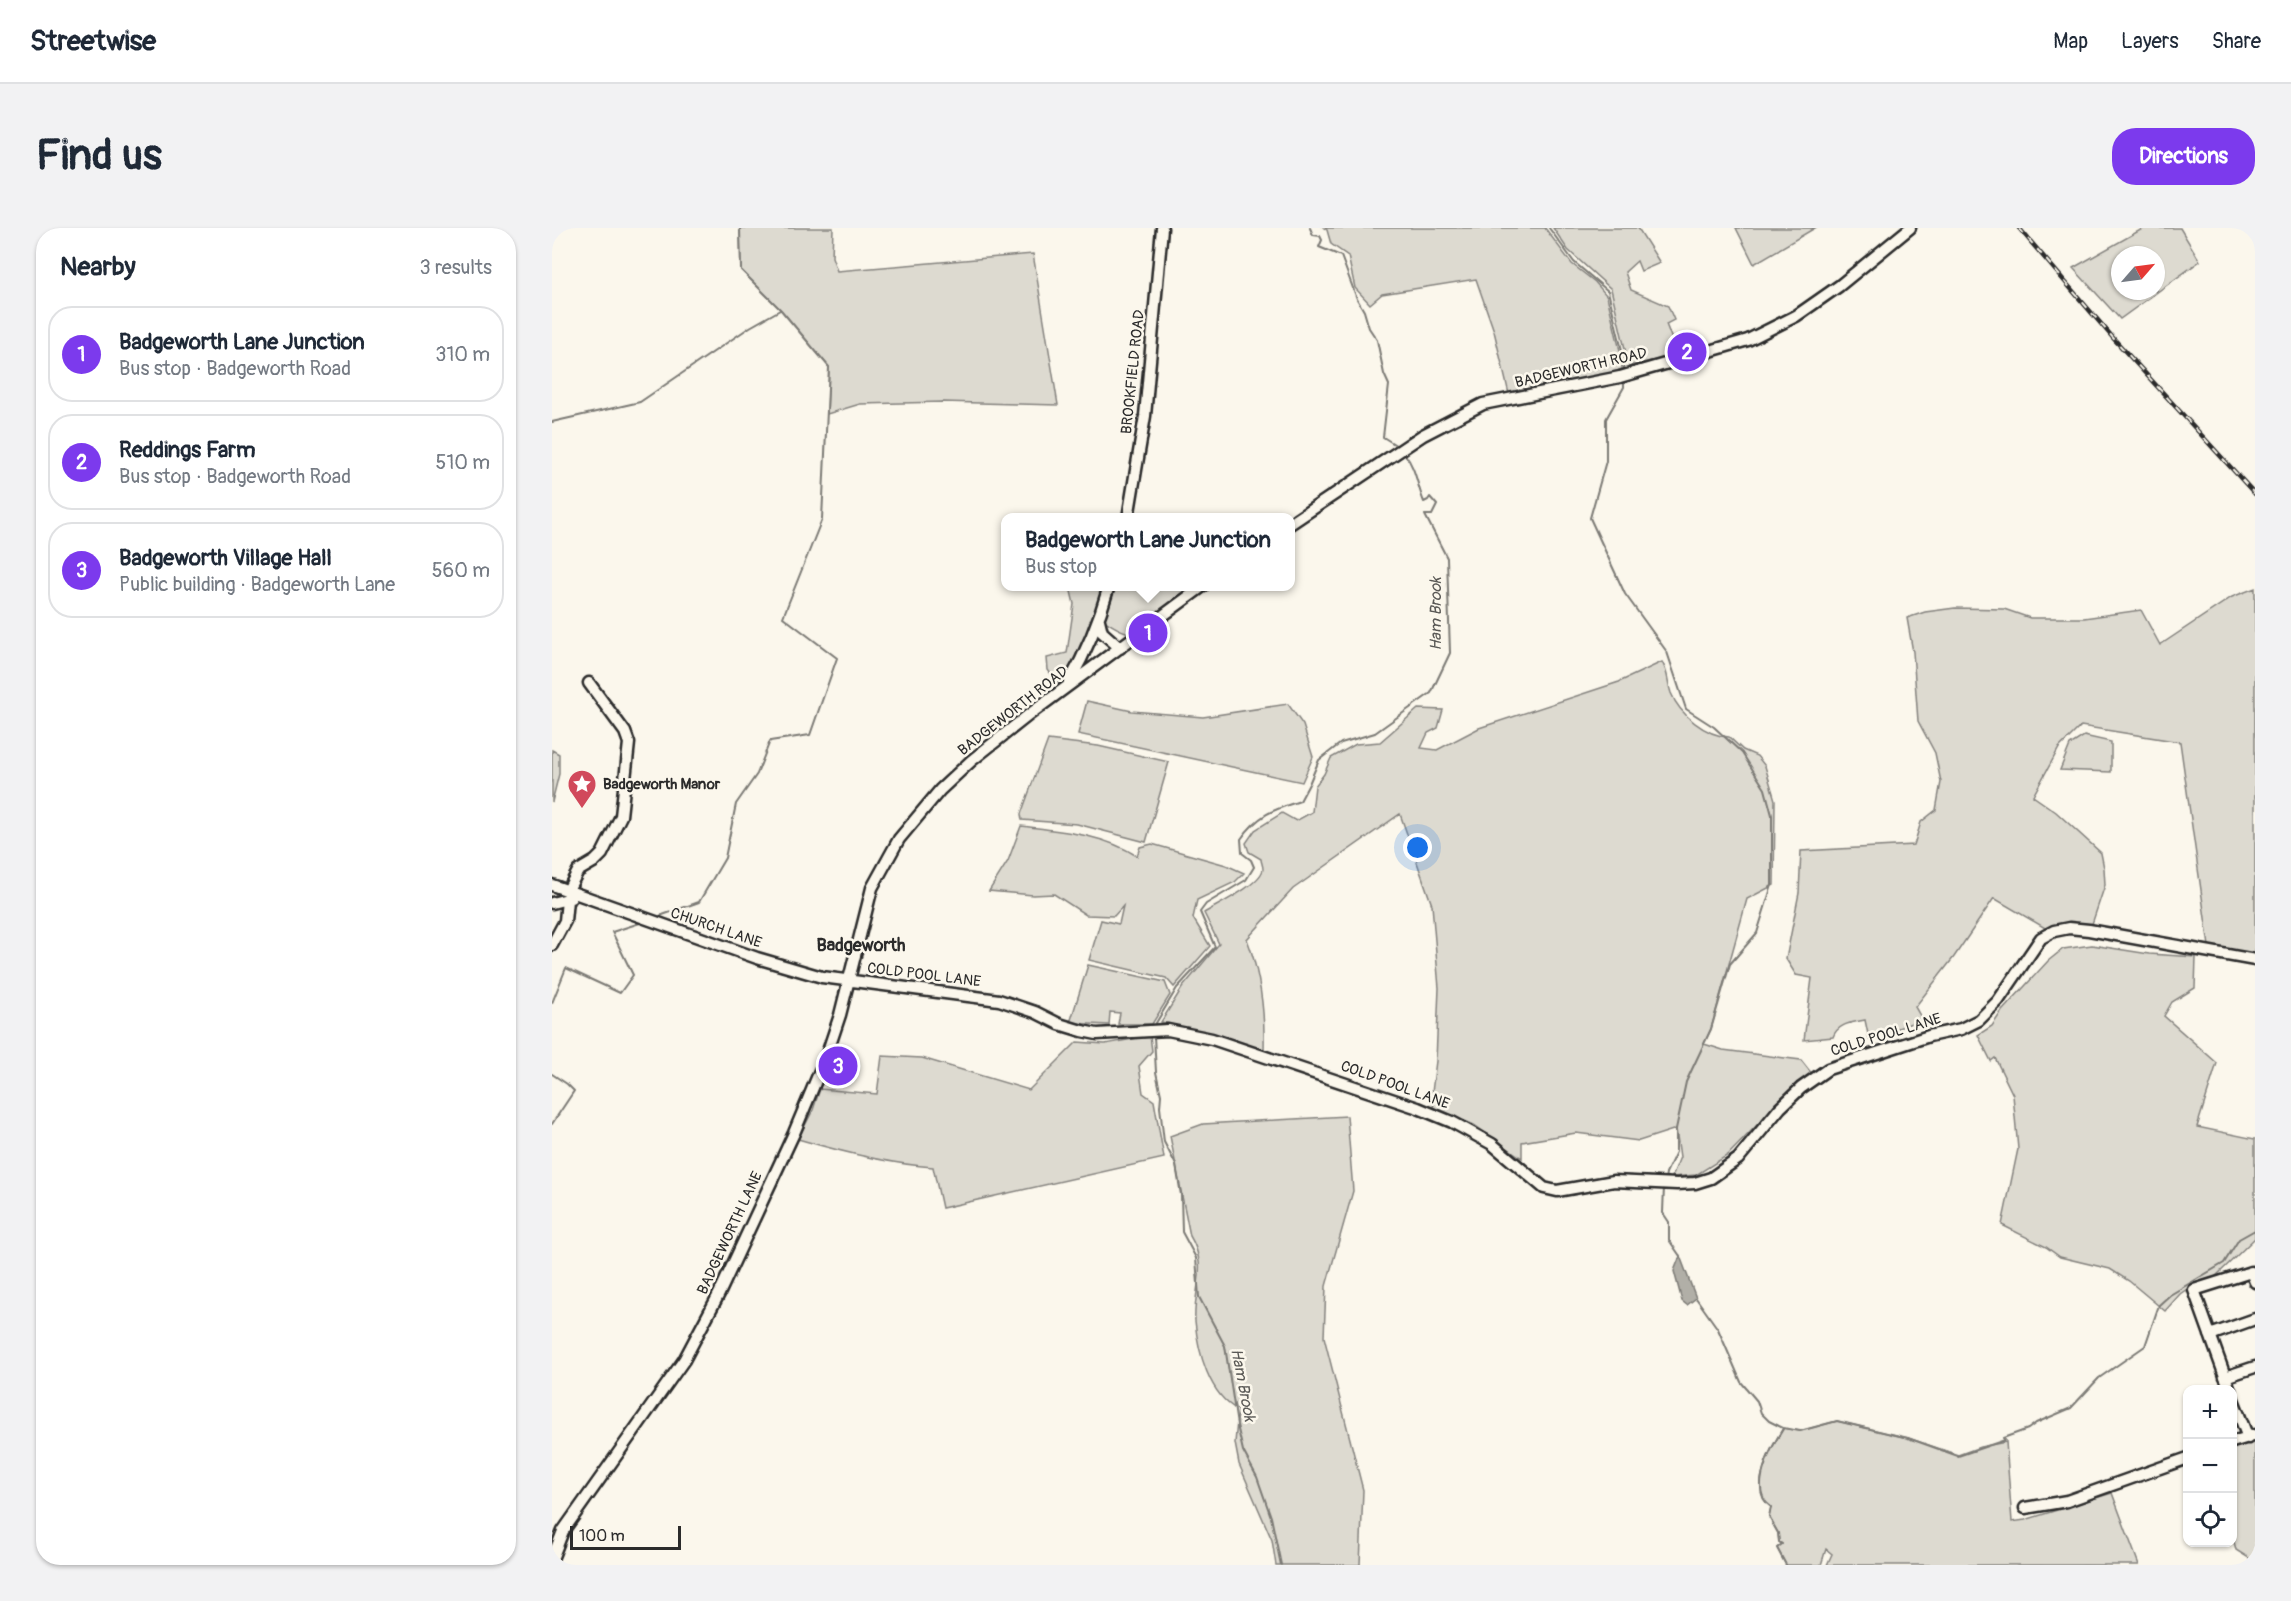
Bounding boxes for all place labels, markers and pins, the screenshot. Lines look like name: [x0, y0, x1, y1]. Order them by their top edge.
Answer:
pin: 2: [1668, 330, 1706, 374]
pin: 1: [1128, 610, 1168, 656]
place icon: Badgeworth Manor: [566, 768, 598, 810]
place label: Badgeworth Manor: [603, 775, 721, 794]
pin: 3: [818, 1044, 858, 1088]

